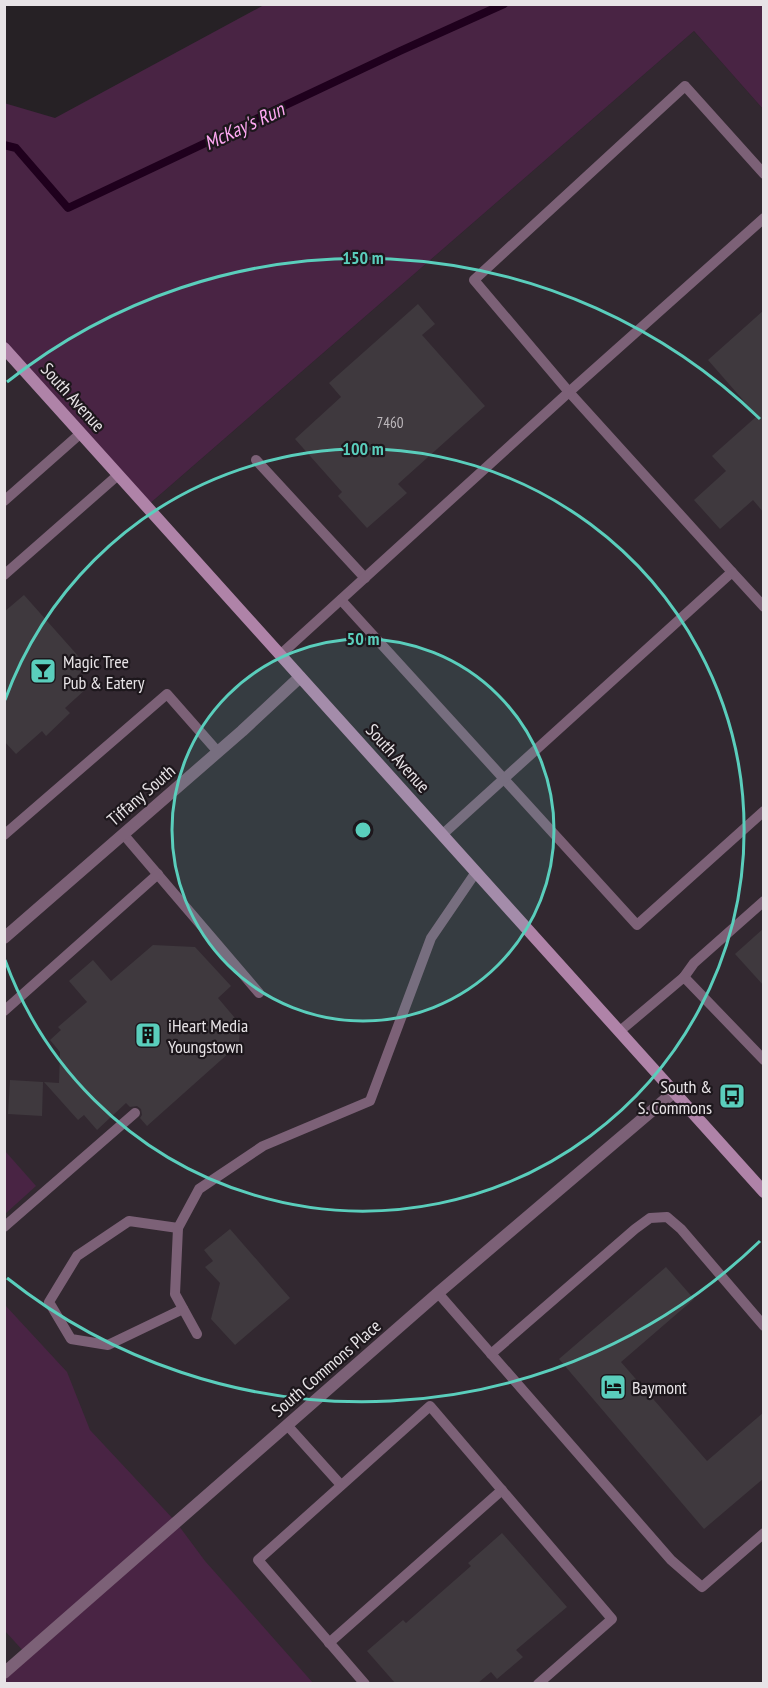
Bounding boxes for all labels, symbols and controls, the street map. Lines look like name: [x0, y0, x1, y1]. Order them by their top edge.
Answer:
water label: McKay's Run: [200, 96, 289, 156]
text: 150 m: [342, 246, 384, 269]
street label: South Avenue: [36, 358, 110, 436]
house number: 7460: [376, 413, 404, 432]
text: 100 m: [342, 437, 384, 460]
text: 50 m: [347, 627, 379, 650]
place label: Magic Tree Pub & Eatery: [63, 650, 145, 694]
bar icon: Magic Tree Pub & Eatery: [28, 656, 58, 686]
street label: South Avenue: [361, 719, 435, 797]
street label: Tiffany South: [102, 759, 180, 831]
centre of rings: [353, 820, 373, 840]
place label: iHeart Media Youngstown: [168, 1014, 248, 1058]
building icon: iHeart Media Youngstown: [133, 1020, 163, 1050]
place label: South & S. Commons: [638, 1075, 712, 1119]
bus stop icon: South & S. Commons: [717, 1081, 747, 1111]
street label: South Commons Place: [267, 1314, 385, 1422]
hotel icon: Baymont: [598, 1372, 628, 1402]
place label: Baymont: [632, 1376, 687, 1399]

